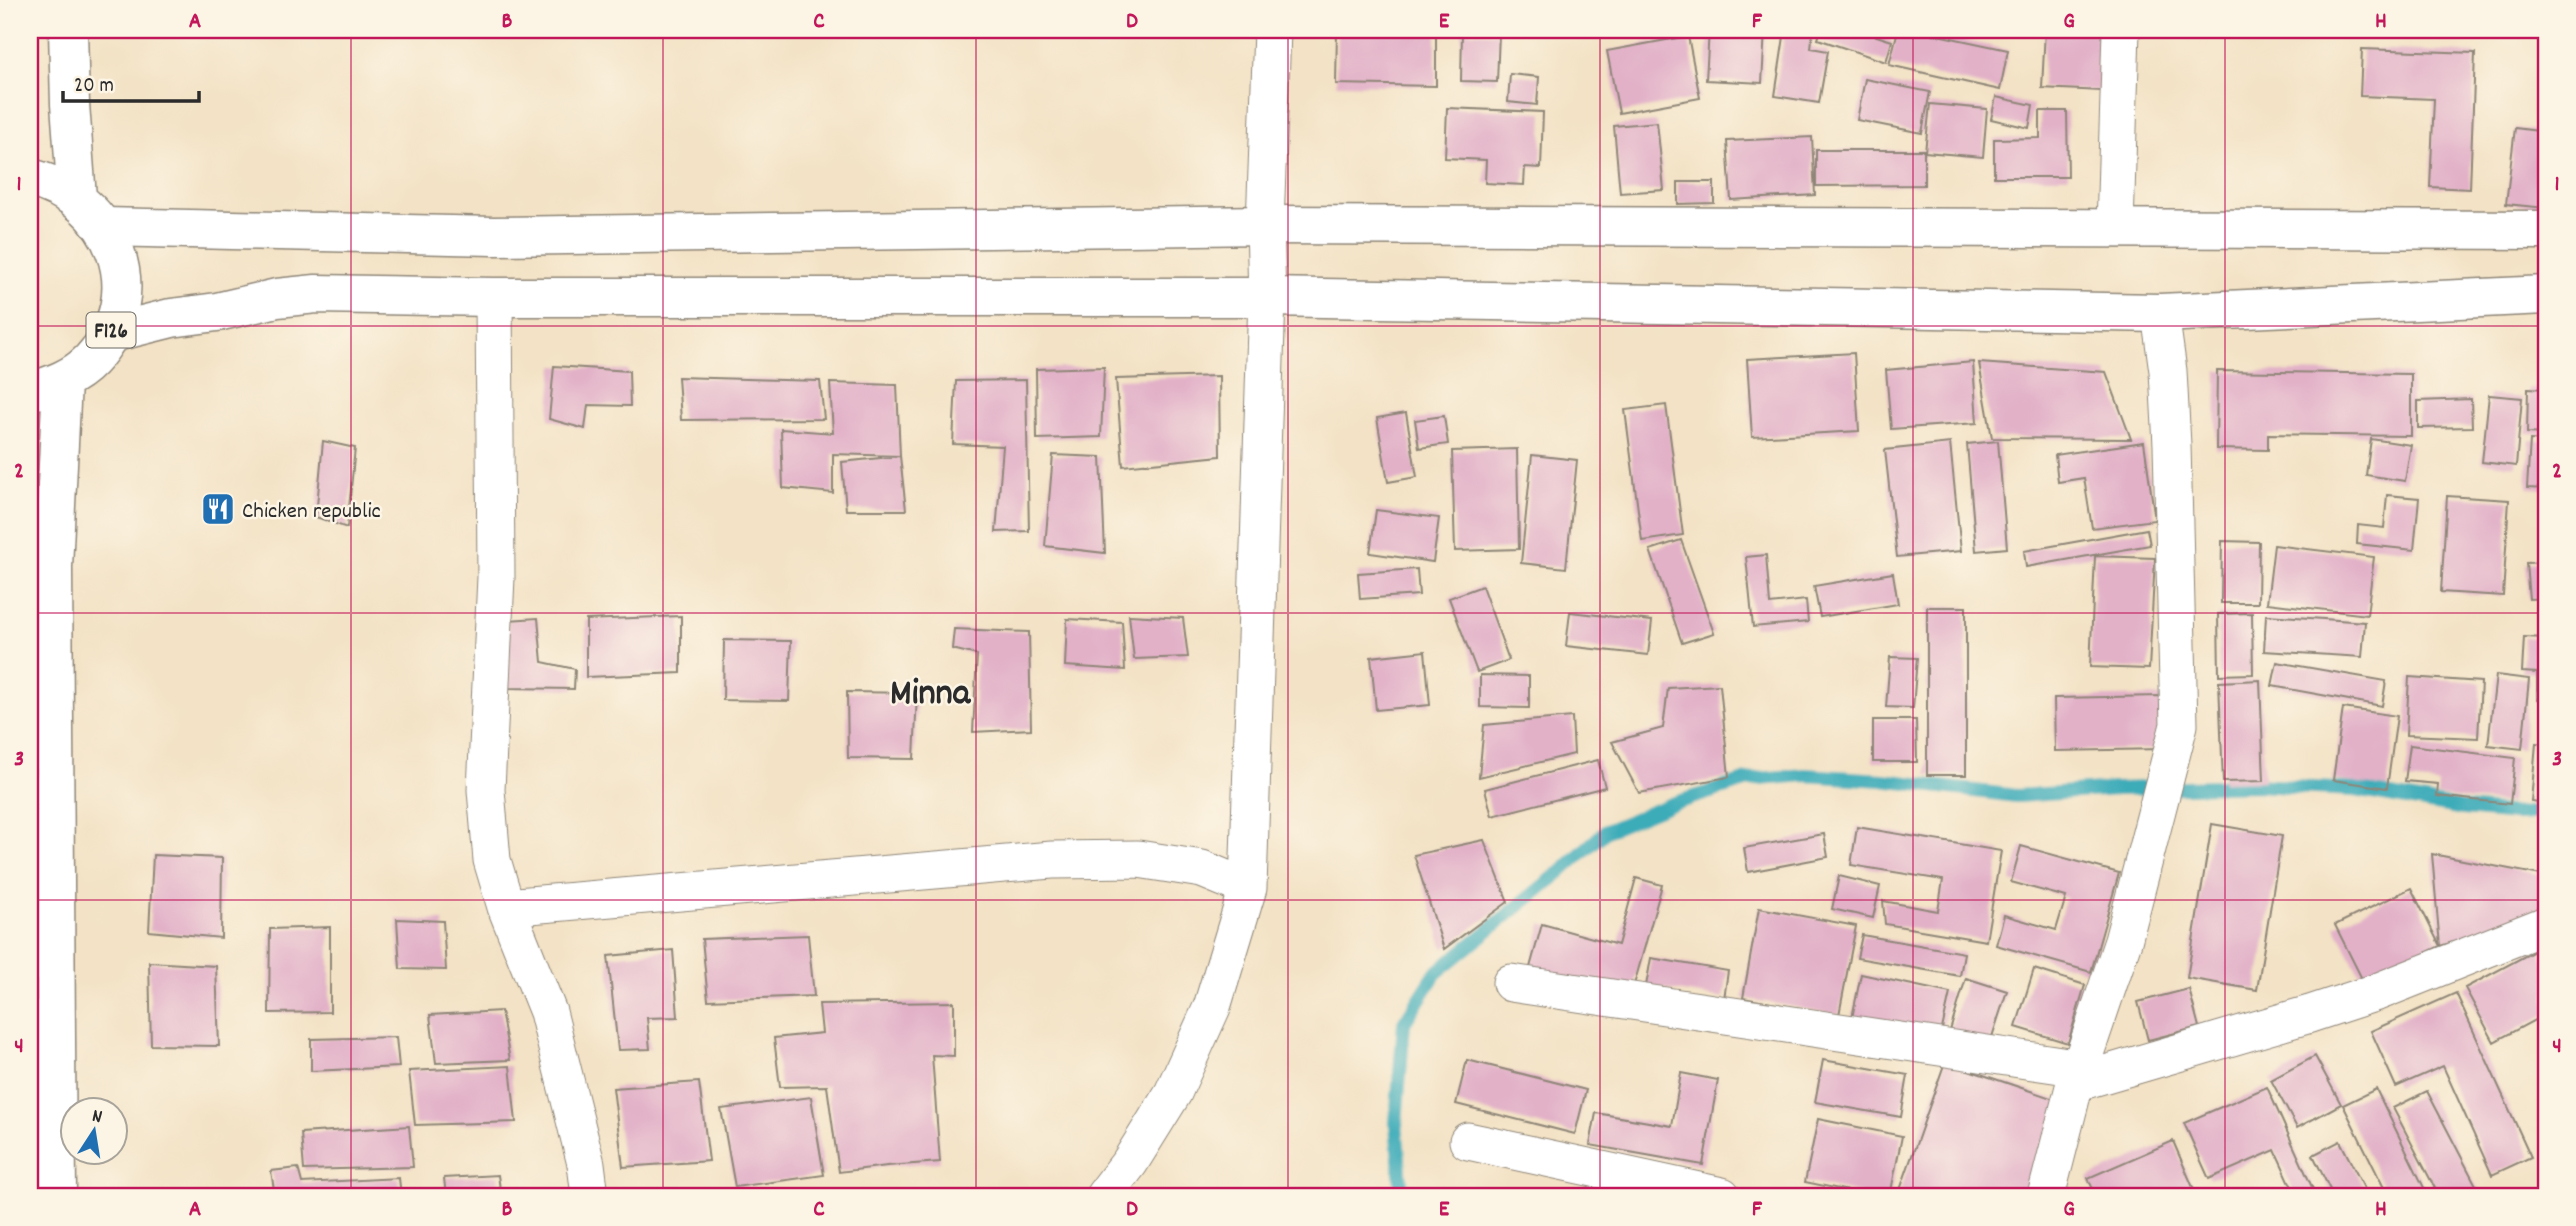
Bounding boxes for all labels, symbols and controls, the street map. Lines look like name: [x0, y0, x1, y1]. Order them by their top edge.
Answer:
text: A: [189, 6, 201, 39]
text: B: [502, 6, 513, 39]
text: C: [813, 6, 825, 39]
text: D: [1126, 6, 1138, 39]
text: E: [1439, 6, 1450, 39]
text: F: [1752, 6, 1763, 39]
text: G: [2063, 6, 2075, 39]
text: H: [2375, 6, 2387, 39]
scale bar: [63, 60, 200, 104]
text: 20 m: [74, 72, 114, 102]
text: 1: [16, 169, 22, 202]
text: 1: [2554, 169, 2560, 202]
road number: F126: [86, 312, 136, 348]
text: 2: [14, 456, 24, 489]
text: 2: [2552, 456, 2562, 489]
restaurant icon: Chicken republic: [199, 490, 237, 528]
place label: Chicken republic: [242, 496, 381, 529]
district label: Minna: [890, 669, 972, 722]
text: 3: [14, 744, 24, 777]
text: 3: [2552, 744, 2562, 777]
text: 4: [14, 1031, 24, 1064]
text: 4: [2552, 1031, 2562, 1064]
north arrow: [60, 1096, 130, 1166]
text: N: [89, 1104, 104, 1132]
text: A: [189, 1194, 201, 1226]
text: B: [502, 1194, 513, 1226]
text: C: [813, 1194, 825, 1226]
text: D: [1126, 1194, 1138, 1226]
text: E: [1439, 1194, 1450, 1226]
text: F: [1752, 1194, 1763, 1226]
text: G: [2063, 1194, 2075, 1226]
text: H: [2375, 1194, 2387, 1226]

